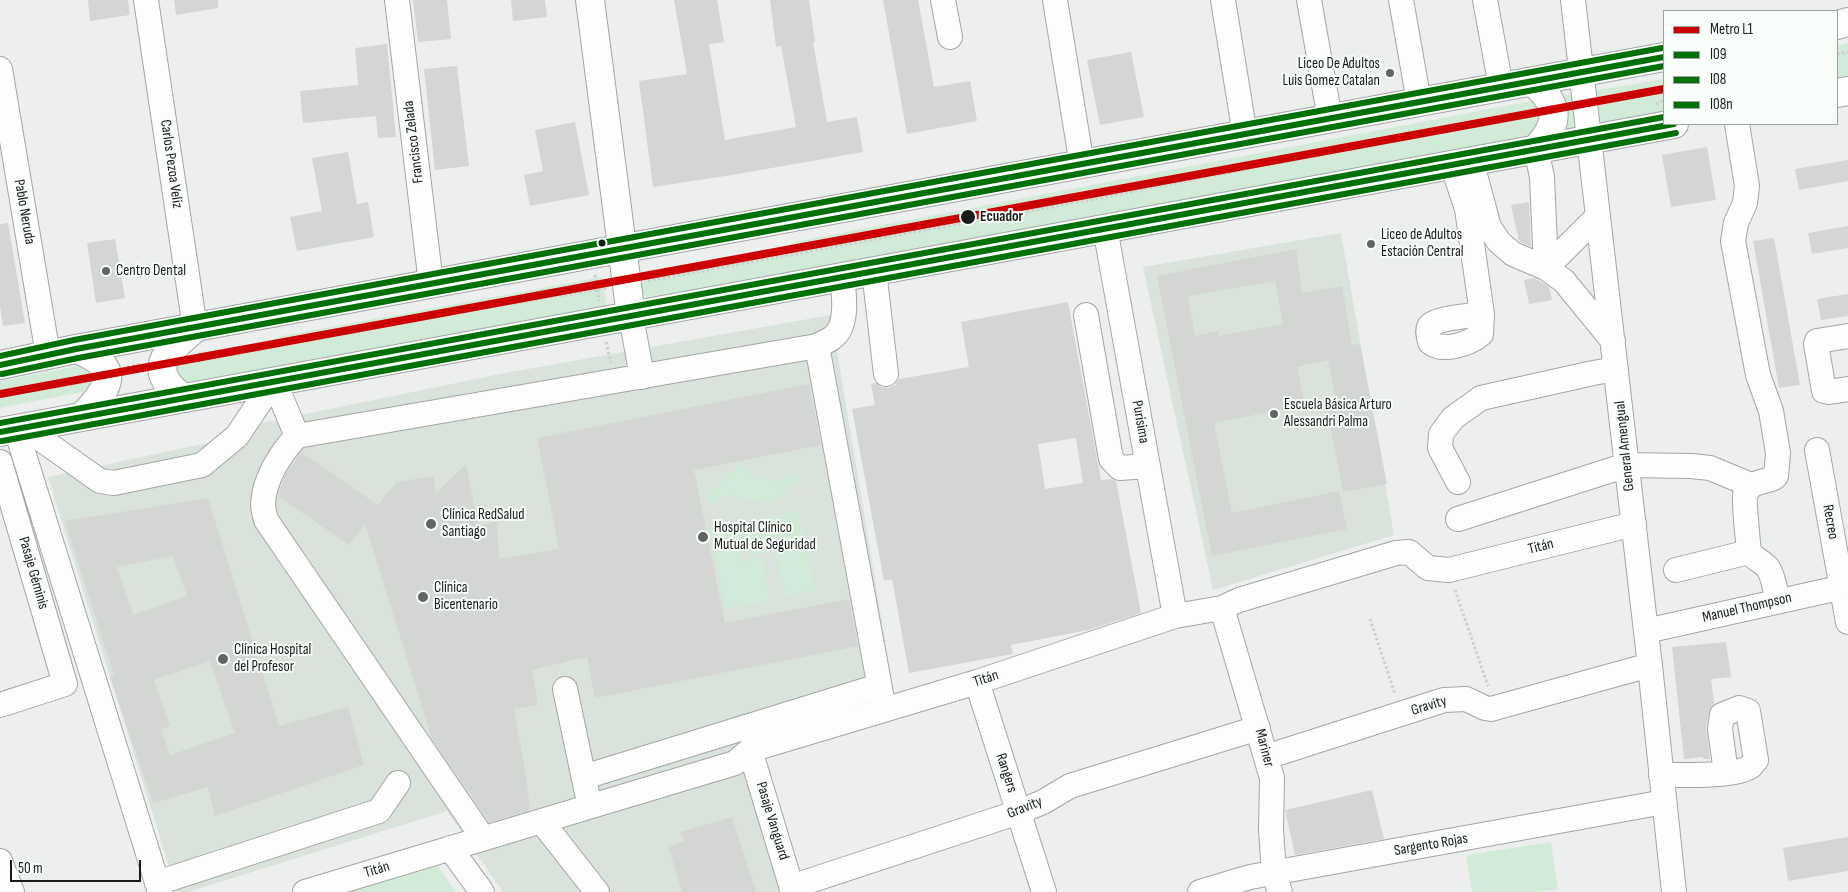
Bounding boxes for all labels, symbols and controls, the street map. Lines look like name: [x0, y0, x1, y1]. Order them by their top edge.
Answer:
legend: [1663, 10, 1838, 125]
text: Metro L1: [1710, 20, 1753, 39]
text: I09: [1710, 45, 1726, 64]
place label: Liceo De Adultos Luis Gomez Catalan: [1282, 55, 1380, 90]
marker: Liceo De Adultos Luis Gomez Catalan: [1384, 67, 1396, 79]
text: I08: [1710, 70, 1726, 89]
text: I08n: [1710, 95, 1733, 114]
street label: Francisco Zelada: [400, 100, 428, 184]
street label: Carlos Pezoa Veliz: [156, 118, 186, 210]
street label: Pablo Neruda: [9, 178, 39, 246]
marker: Ecuador: [959, 208, 977, 226]
place label: Ecuador: [980, 208, 1023, 226]
place label: Liceo de Adultos Estación Central: [1381, 226, 1464, 261]
unlabelled marker: [597, 238, 607, 248]
marker: Liceo de Adultos Estación Central: [1365, 238, 1377, 250]
place label: Centro Dental: [116, 262, 186, 280]
marker: Centro Dental: [100, 265, 112, 277]
place label: Escuela Básica Arturo Alessandri Palma: [1284, 396, 1392, 431]
street label: Purísima: [1127, 399, 1153, 445]
street label: General Amengual: [1611, 400, 1639, 492]
marker: Escuela Básica Arturo Alessandri Palma: [1268, 408, 1280, 420]
street label: Recreo: [1818, 503, 1842, 541]
place label: Clínica RedSalud Santiago: [442, 506, 525, 541]
marker: Clínica RedSalud Santiago: [424, 517, 438, 531]
place label: Hospital Clínico Mutual de Seguridad: [714, 519, 816, 554]
marker: Hospital Clínico Mutual de Seguridad: [696, 530, 710, 544]
street label: Pasaje Géminis: [14, 535, 52, 611]
street label: Titán: [1526, 535, 1556, 559]
place label: Clínica Bicentenario: [434, 579, 498, 614]
street label: Manuel Thompson: [1701, 589, 1793, 627]
marker: Clínica Bicentenario: [416, 590, 430, 604]
place label: Clínica Hospital del Profesor: [234, 641, 311, 676]
marker: Clínica Hospital del Profesor: [216, 652, 230, 666]
street label: Titán: [971, 666, 1001, 692]
street label: Gravity: [1409, 692, 1449, 720]
street label: Mariner: [1250, 727, 1278, 769]
street label: Rangers: [991, 751, 1021, 795]
street label: Pasaje Vanguard: [752, 780, 792, 862]
street label: Gravity: [1005, 793, 1045, 823]
street label: Sargento Rojas: [1393, 830, 1469, 860]
scale bar: [12, 850, 144, 882]
street label: Titán: [362, 858, 392, 882]
text: 50 m: [18, 859, 43, 878]

